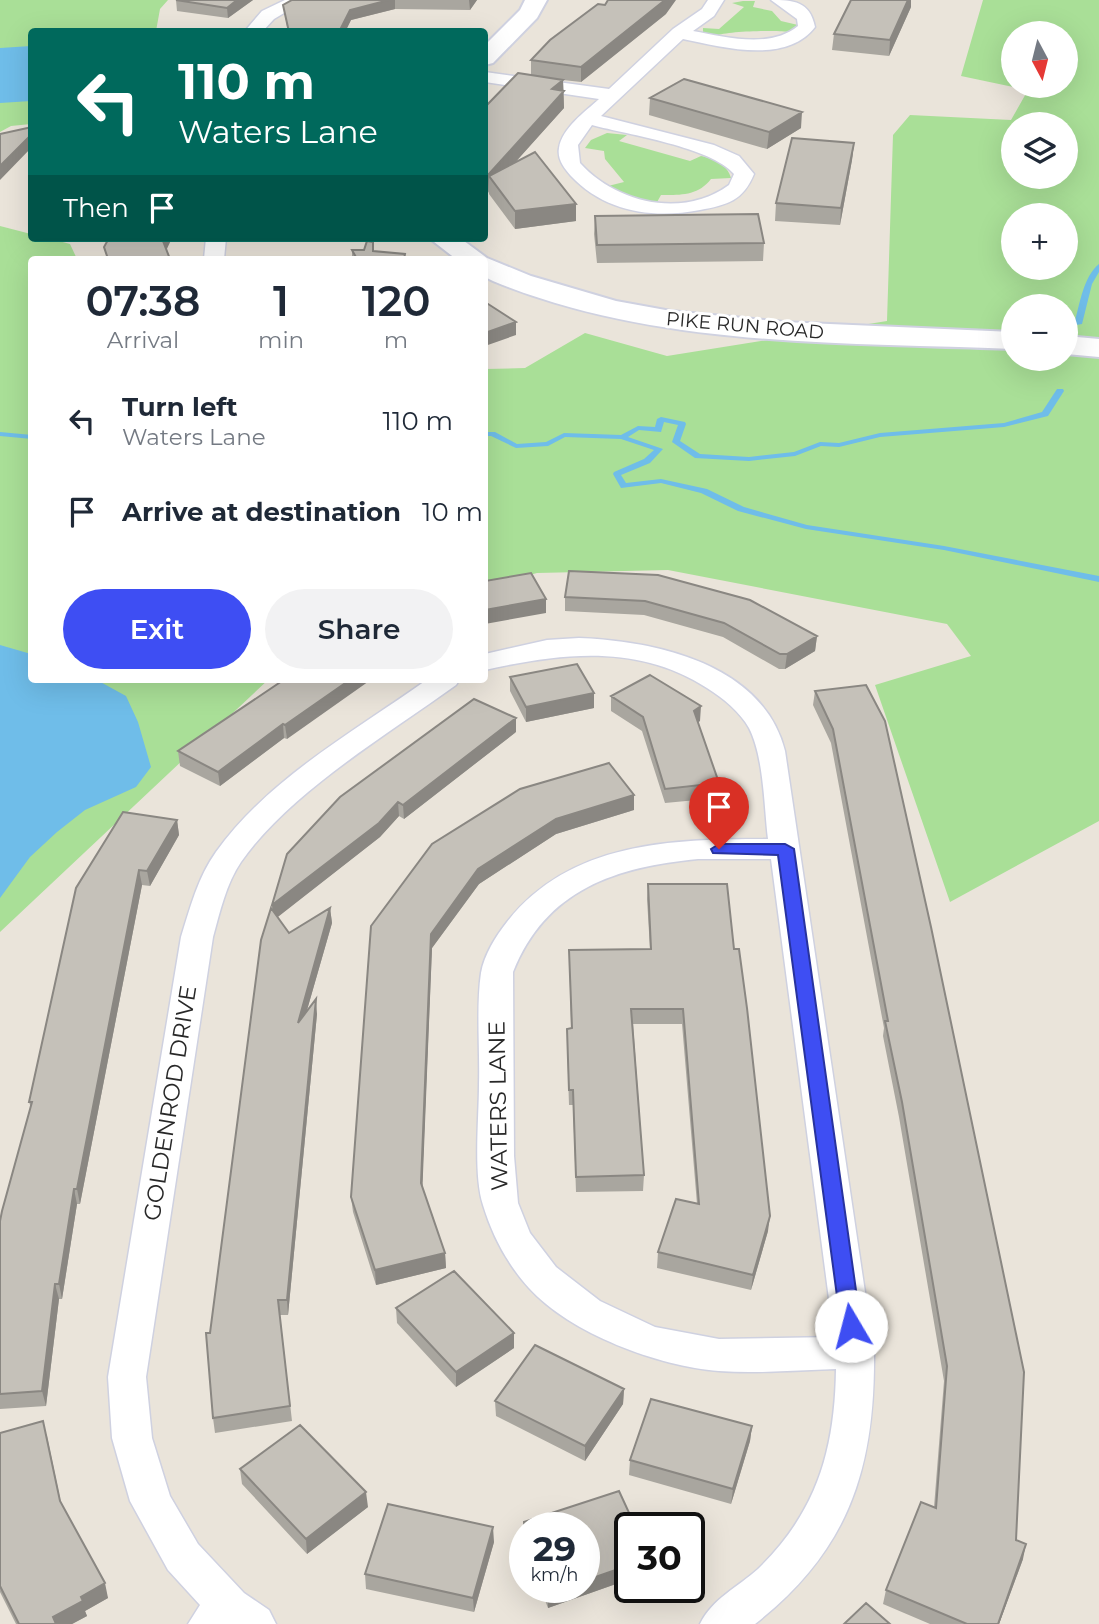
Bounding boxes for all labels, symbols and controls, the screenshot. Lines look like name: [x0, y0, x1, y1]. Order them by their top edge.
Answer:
north arrow: [1001, 21, 1078, 98]
map controls: [1001, 21, 1078, 371]
text: 110 m: [178, 52, 315, 111]
icon: left: [63, 56, 154, 147]
text: Waters Lane: [178, 112, 378, 151]
button: layers: [1001, 112, 1078, 189]
icon: arrive: [143, 189, 181, 227]
text: Then: [63, 192, 129, 224]
button: +: [1001, 203, 1078, 280]
text: 07:38: [86, 275, 200, 327]
text: 1: [273, 275, 289, 327]
text: 120: [362, 275, 430, 327]
button: −: [1001, 294, 1078, 371]
street label: PIKE RUN ROAD: [665, 307, 825, 344]
text: Arrival: [107, 326, 179, 354]
text: min: [258, 326, 304, 354]
text: m: [384, 326, 408, 354]
text: Turn left: [122, 391, 238, 423]
icon: left: [63, 402, 101, 440]
text: 110 m: [383, 405, 453, 437]
text: Waters Lane: [122, 423, 266, 451]
icon: arrive: [63, 493, 101, 531]
text: Arrive at destination: [122, 496, 401, 528]
text: 10 m: [422, 496, 483, 528]
button: Exit: [63, 589, 251, 669]
button: Share: [265, 589, 453, 669]
pin: [689, 777, 749, 849]
icon: arrive: [700, 788, 738, 826]
street label: GOLDENROD DRIVE: [138, 983, 202, 1223]
street label: WATERS LANE: [483, 1021, 513, 1191]
position arrow: [814, 1289, 888, 1363]
speed limit sign: 30: [614, 1512, 705, 1603]
text: 29: [533, 1527, 576, 1570]
text: km/h: [530, 1564, 579, 1586]

